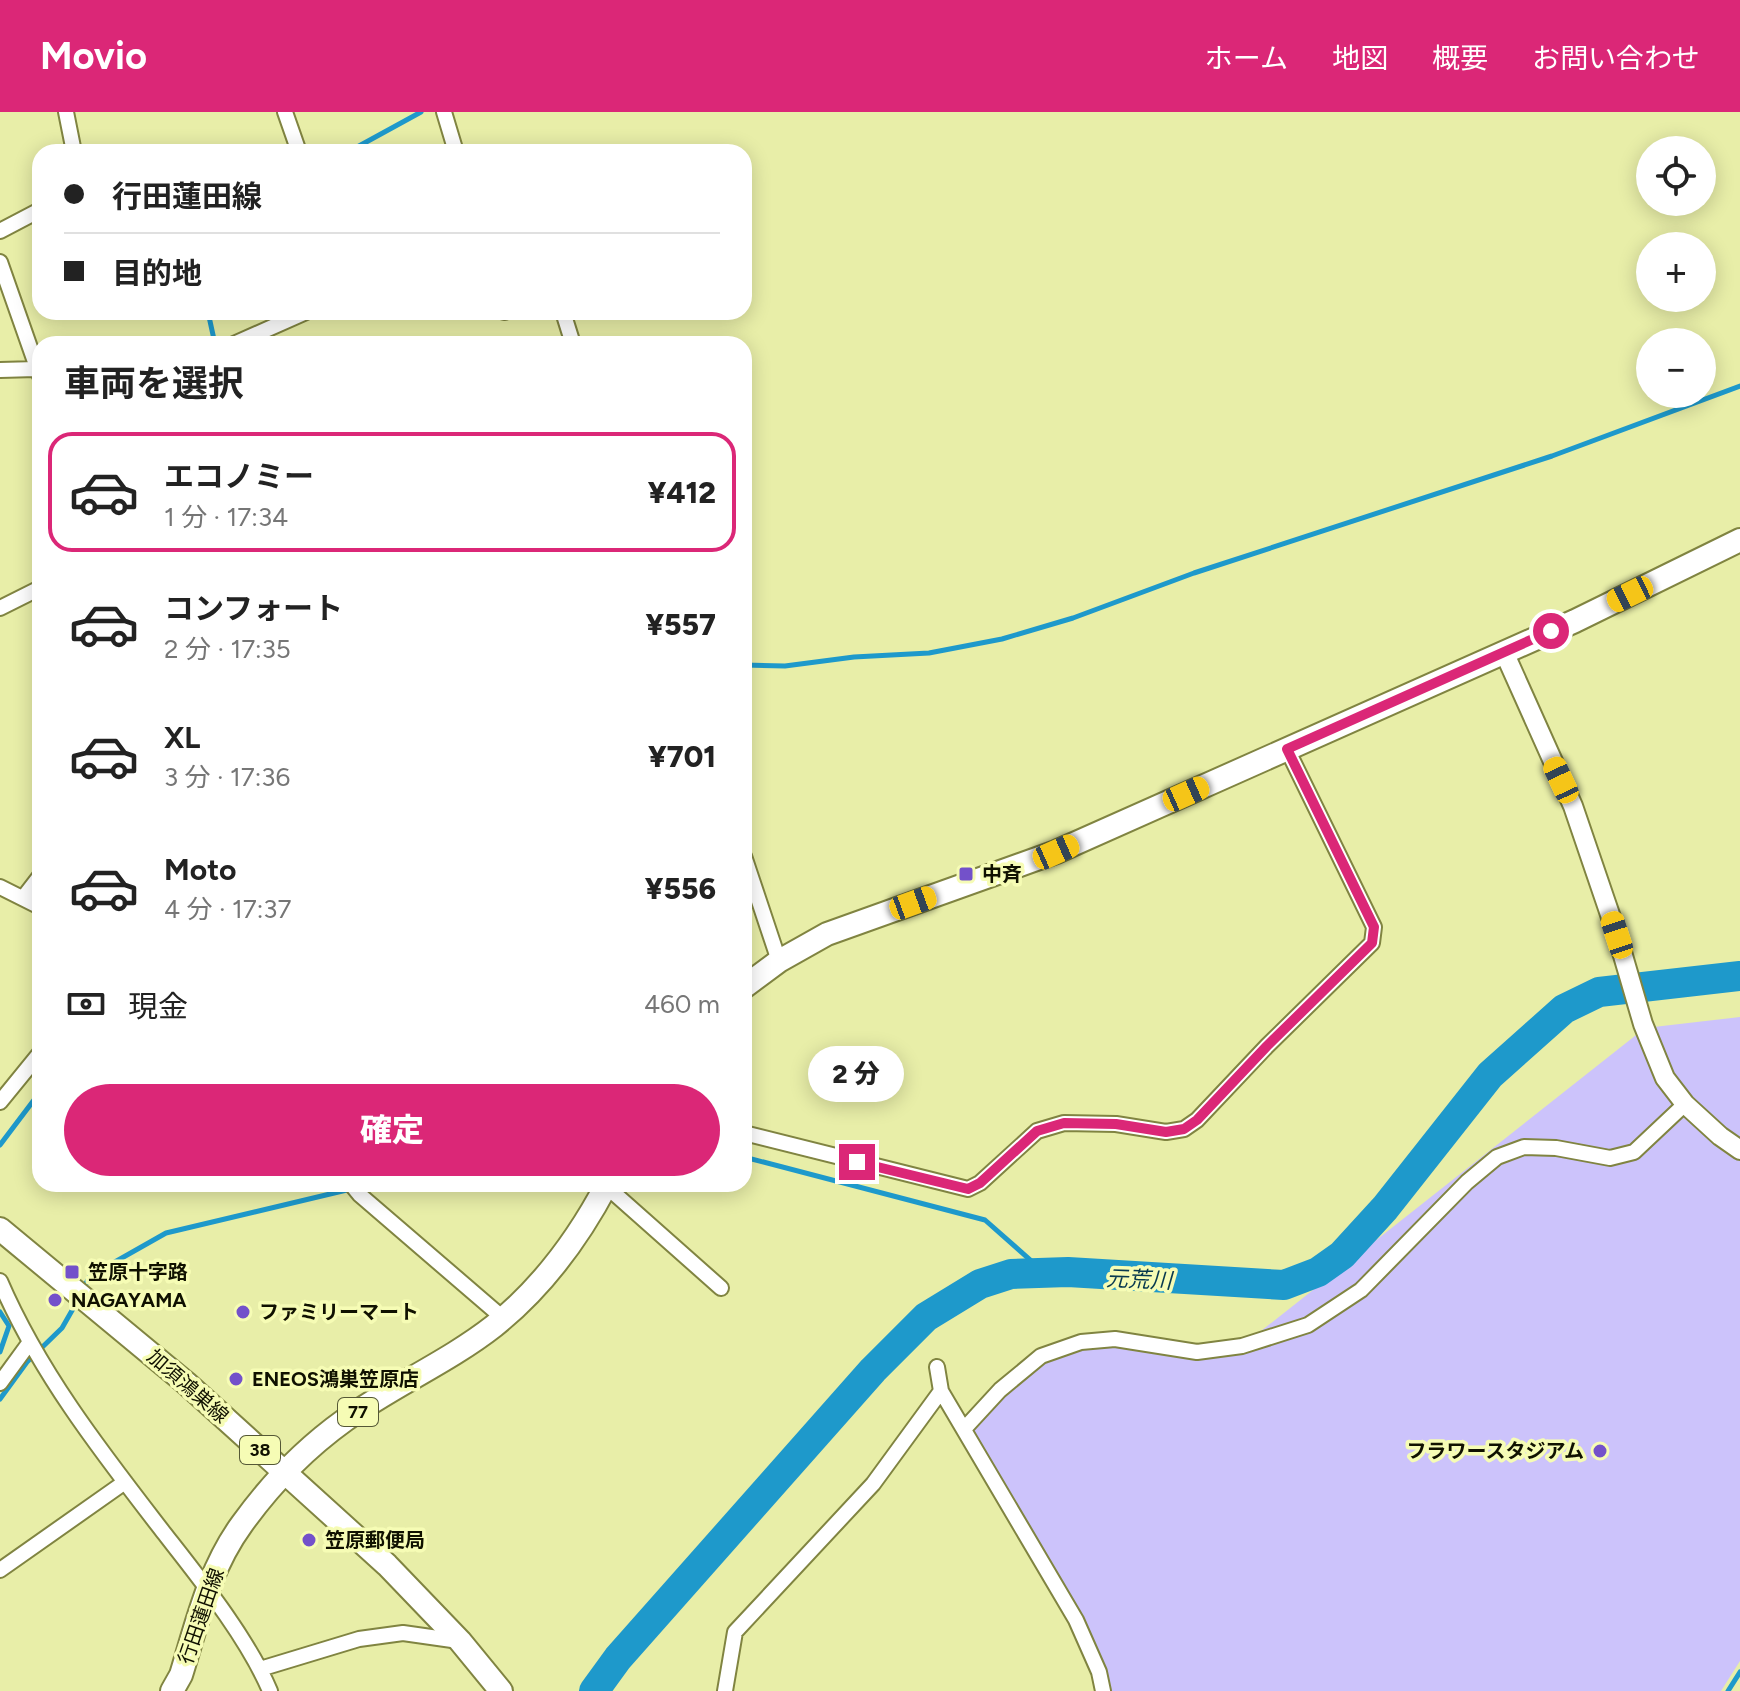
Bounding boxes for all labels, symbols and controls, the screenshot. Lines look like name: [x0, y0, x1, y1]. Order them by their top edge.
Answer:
text: Movio: [40, 33, 147, 79]
text: ホーム: [1205, 41, 1288, 75]
text: 地図: [1332, 41, 1388, 75]
text: 概要: [1432, 41, 1488, 75]
text: お問い合わせ: [1532, 41, 1700, 75]
map controls: [1636, 136, 1716, 408]
button: locate: [1636, 136, 1716, 216]
text: 行田蓮田線: [112, 178, 262, 215]
button: +: [1636, 232, 1716, 312]
text: 目的地: [112, 255, 202, 292]
button: −: [1636, 328, 1716, 408]
text: 車両を選択: [64, 362, 244, 405]
icon: car: [68, 456, 140, 528]
text: エコノミー: [164, 458, 314, 495]
text: ¥412: [648, 474, 716, 511]
text: 1 分 · 17:34: [164, 501, 288, 533]
car: [1603, 573, 1657, 615]
icon: car: [68, 588, 140, 660]
text: コンフォート: [164, 590, 343, 627]
text: ¥557: [645, 606, 716, 643]
route start: [1533, 613, 1569, 649]
text: 2 分 · 17:35: [164, 633, 291, 665]
text: XL: [164, 719, 200, 756]
icon: car: [68, 720, 140, 792]
text: ¥701: [648, 738, 716, 775]
car: [1540, 753, 1582, 807]
text: 3 分 · 17:36: [164, 761, 290, 793]
car: [1159, 773, 1213, 815]
car: [1029, 831, 1083, 873]
text: Moto: [164, 851, 236, 888]
icon: car: [68, 852, 140, 924]
place label: 中斉: [982, 862, 1022, 886]
marker: 中斉: [957, 865, 975, 883]
text: ¥556: [645, 870, 716, 907]
car: [886, 884, 940, 922]
text: 4 分 · 17:37: [164, 893, 291, 925]
car: [1598, 908, 1636, 962]
icon: cash: [64, 982, 108, 1026]
text: 現金: [128, 988, 188, 1025]
text: 460 m: [644, 988, 720, 1020]
callout: 2 分: [809, 1046, 905, 1102]
text: 2 分: [832, 1058, 880, 1090]
button: 確定: [64, 1084, 720, 1176]
route end: [839, 1144, 875, 1180]
place label: 笠原十字路: [88, 1260, 188, 1284]
marker: 笠原十字路: [63, 1263, 81, 1281]
water label: 元荒川: [1106, 1265, 1174, 1294]
place label: NAGAYAMA: [71, 1288, 187, 1312]
marker: NAGAYAMA: [46, 1291, 64, 1309]
place label: ファミリーマート: [259, 1300, 419, 1324]
marker: ファミリーマート: [234, 1303, 252, 1321]
street label: 加須鴻巣線: [142, 1344, 234, 1428]
place label: ENEOS鴻巣笠原店: [252, 1367, 419, 1391]
marker: ENEOS鴻巣笠原店: [227, 1370, 245, 1388]
road number: 77: [338, 1398, 378, 1426]
road number: 38: [240, 1436, 280, 1464]
place label: フラワースタジアム: [1406, 1439, 1584, 1463]
marker: フラワースタジアム: [1591, 1442, 1609, 1460]
place label: 笠原郵便局: [325, 1528, 425, 1552]
marker: 笠原郵便局: [300, 1531, 318, 1549]
street label: 行田蓮田線: [173, 1565, 229, 1667]

